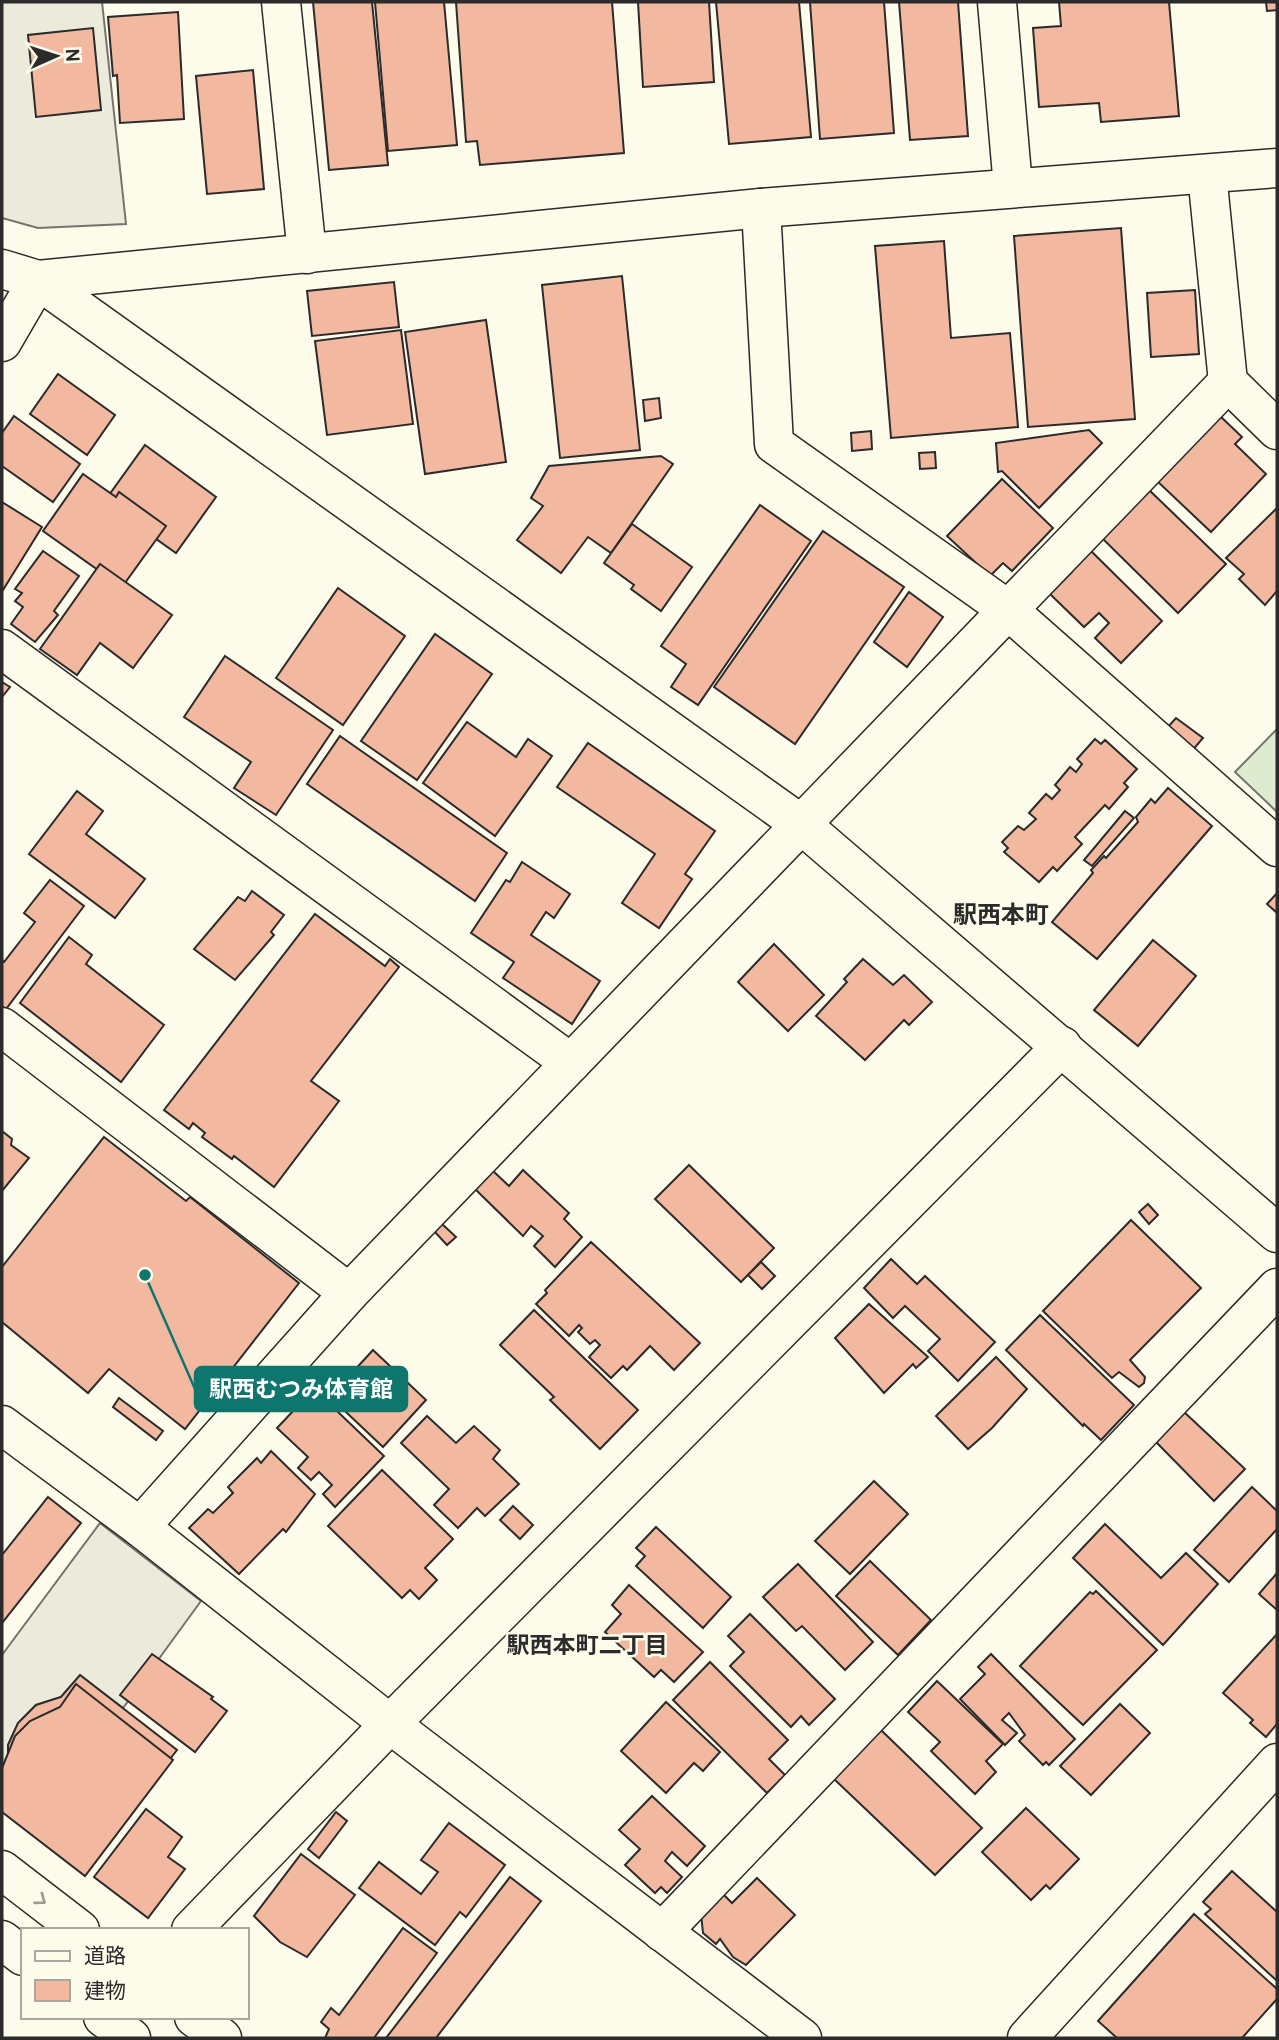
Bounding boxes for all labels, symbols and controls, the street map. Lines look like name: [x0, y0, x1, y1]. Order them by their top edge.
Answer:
north arrow: [21, 21, 91, 91]
text: N: [59, 48, 83, 63]
district label: 駅西本町: [953, 902, 1049, 932]
callout: 駅西むつみ体育館: [195, 1367, 407, 1411]
text: 駅西むつみ体育館: [209, 1377, 393, 1406]
district label: 駅西本町二丁目: [507, 1633, 668, 1662]
one-way arrow: [33, 1891, 46, 1904]
legend: [21, 1928, 248, 2019]
text: 道路: [84, 1944, 126, 1971]
text: 建物: [84, 1979, 126, 2006]

